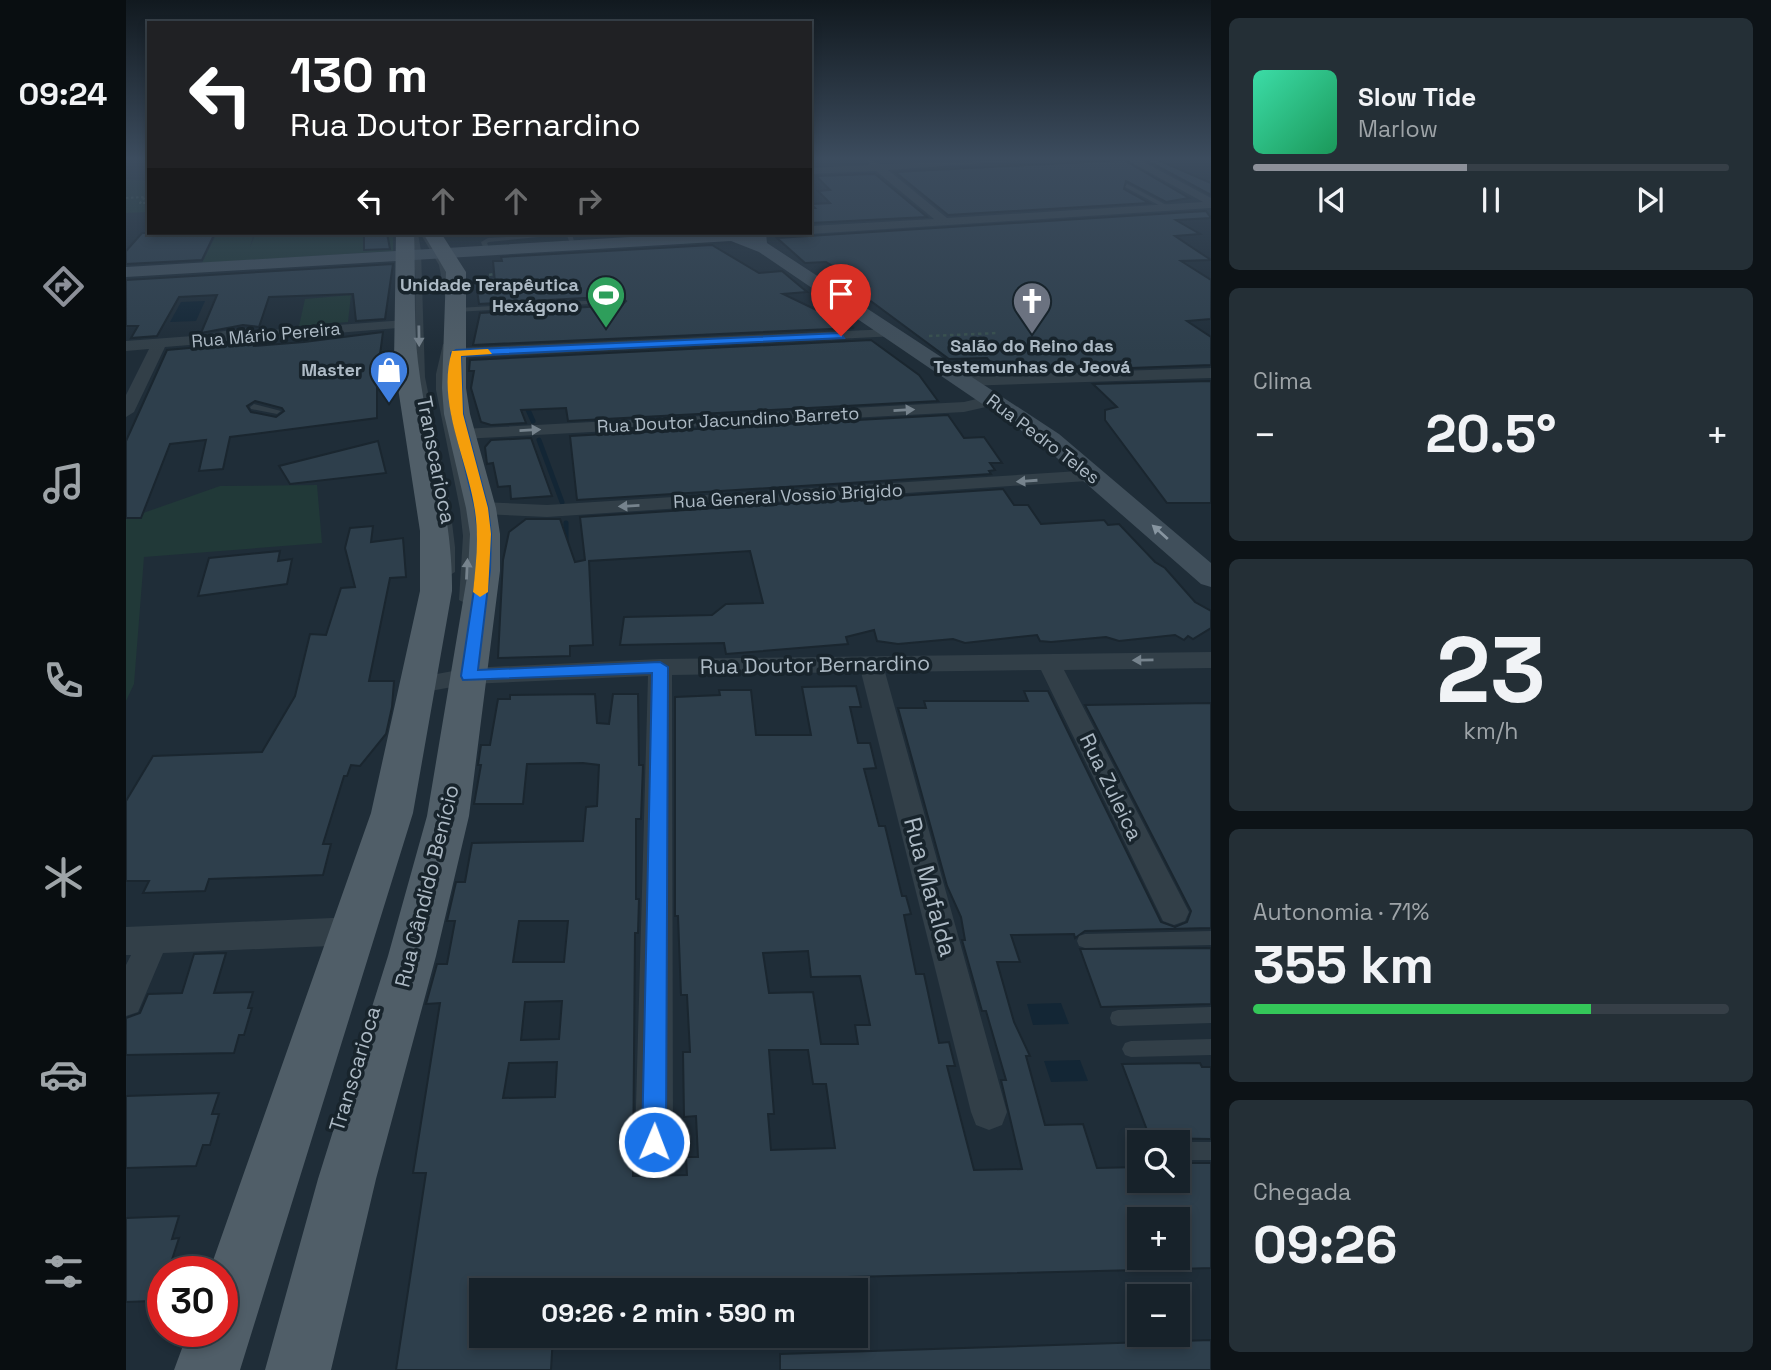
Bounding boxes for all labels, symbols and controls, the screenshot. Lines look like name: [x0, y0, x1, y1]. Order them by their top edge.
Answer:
text: 130 m: [290, 44, 428, 106]
icon: left: [175, 49, 266, 140]
text: 09:24: [19, 74, 107, 114]
text: Slow Tide: [1358, 80, 1476, 114]
text: Rua Doutor Bernardino: [290, 105, 641, 145]
text: Marlow: [1358, 114, 1438, 144]
icon: previous: [1313, 181, 1351, 219]
icon: pause: [1472, 181, 1510, 219]
icon: next: [1631, 181, 1669, 219]
icon: left: [351, 182, 389, 220]
icon: ahead: [424, 182, 462, 220]
icon: ahead: [497, 182, 535, 220]
icon: right: [570, 182, 608, 220]
icon: directions: [39, 262, 88, 311]
pin: [811, 264, 871, 336]
place label: Unidade Terapêutica Hexágono: [400, 273, 580, 317]
sports icon: Unidade Terapêutica Hexágono: [585, 274, 627, 329]
icon: arrive: [822, 275, 860, 313]
church icon: Salão do Reino das Testemunhas de Jeová: [1011, 280, 1053, 335]
street label: Rua Mário Pereira: [190, 317, 342, 352]
one-way arrow: [413, 325, 424, 347]
place label: Salão do Reino das Testemunhas de Jeová: [933, 334, 1131, 378]
shop icon: Master: [368, 349, 410, 404]
place label: Master: [301, 358, 362, 381]
text: Clima: [1253, 366, 1312, 396]
street label: Rua Pedro Teles: [982, 389, 1104, 489]
street label: Transcarioca: [411, 394, 462, 526]
street label: Rua Doutor Jacundino Barreto: [596, 401, 860, 438]
text: 20.5°: [1425, 401, 1557, 467]
one-way arrow: [894, 405, 916, 416]
text: −: [1253, 411, 1277, 459]
text: +: [1705, 411, 1729, 459]
one-way arrow: [520, 425, 542, 436]
icon: music: [39, 459, 88, 508]
one-way arrow: [1016, 476, 1038, 487]
street label: Rua General Vossio Brigido: [673, 478, 903, 513]
one-way arrow: [618, 500, 640, 511]
one-way arrow: [1152, 525, 1169, 541]
one-way arrow: [461, 558, 472, 580]
text: 23: [1436, 612, 1546, 729]
street label: Rua Doutor Bernardino: [700, 649, 930, 680]
one-way arrow: [1132, 655, 1154, 666]
icon: phone: [39, 656, 88, 705]
text: km/h: [1464, 716, 1518, 746]
street label: Rua Zuleica: [1074, 729, 1149, 845]
street label: Rua Cândido Benício: [388, 782, 465, 990]
street label: Rua Mafalda: [897, 814, 964, 960]
icon: climate: [39, 853, 88, 902]
text: Autonomia · 71%: [1253, 897, 1429, 927]
text: 355 km: [1253, 932, 1434, 998]
street label: Transcarioca: [323, 1003, 386, 1135]
icon: car: [39, 1050, 88, 1099]
position arrow: [617, 1105, 691, 1179]
map controls: [1127, 1130, 1190, 1347]
button: search: [1127, 1130, 1190, 1193]
text: Chegada: [1253, 1177, 1351, 1207]
button: +: [1127, 1207, 1190, 1270]
text: 09:26: [1253, 1212, 1397, 1278]
icon: filters: [39, 1247, 88, 1296]
speed limit sign: 30: [147, 1256, 238, 1347]
button: −: [1127, 1284, 1190, 1347]
text: 09:26 · 2 min · 590 m: [541, 1296, 796, 1330]

